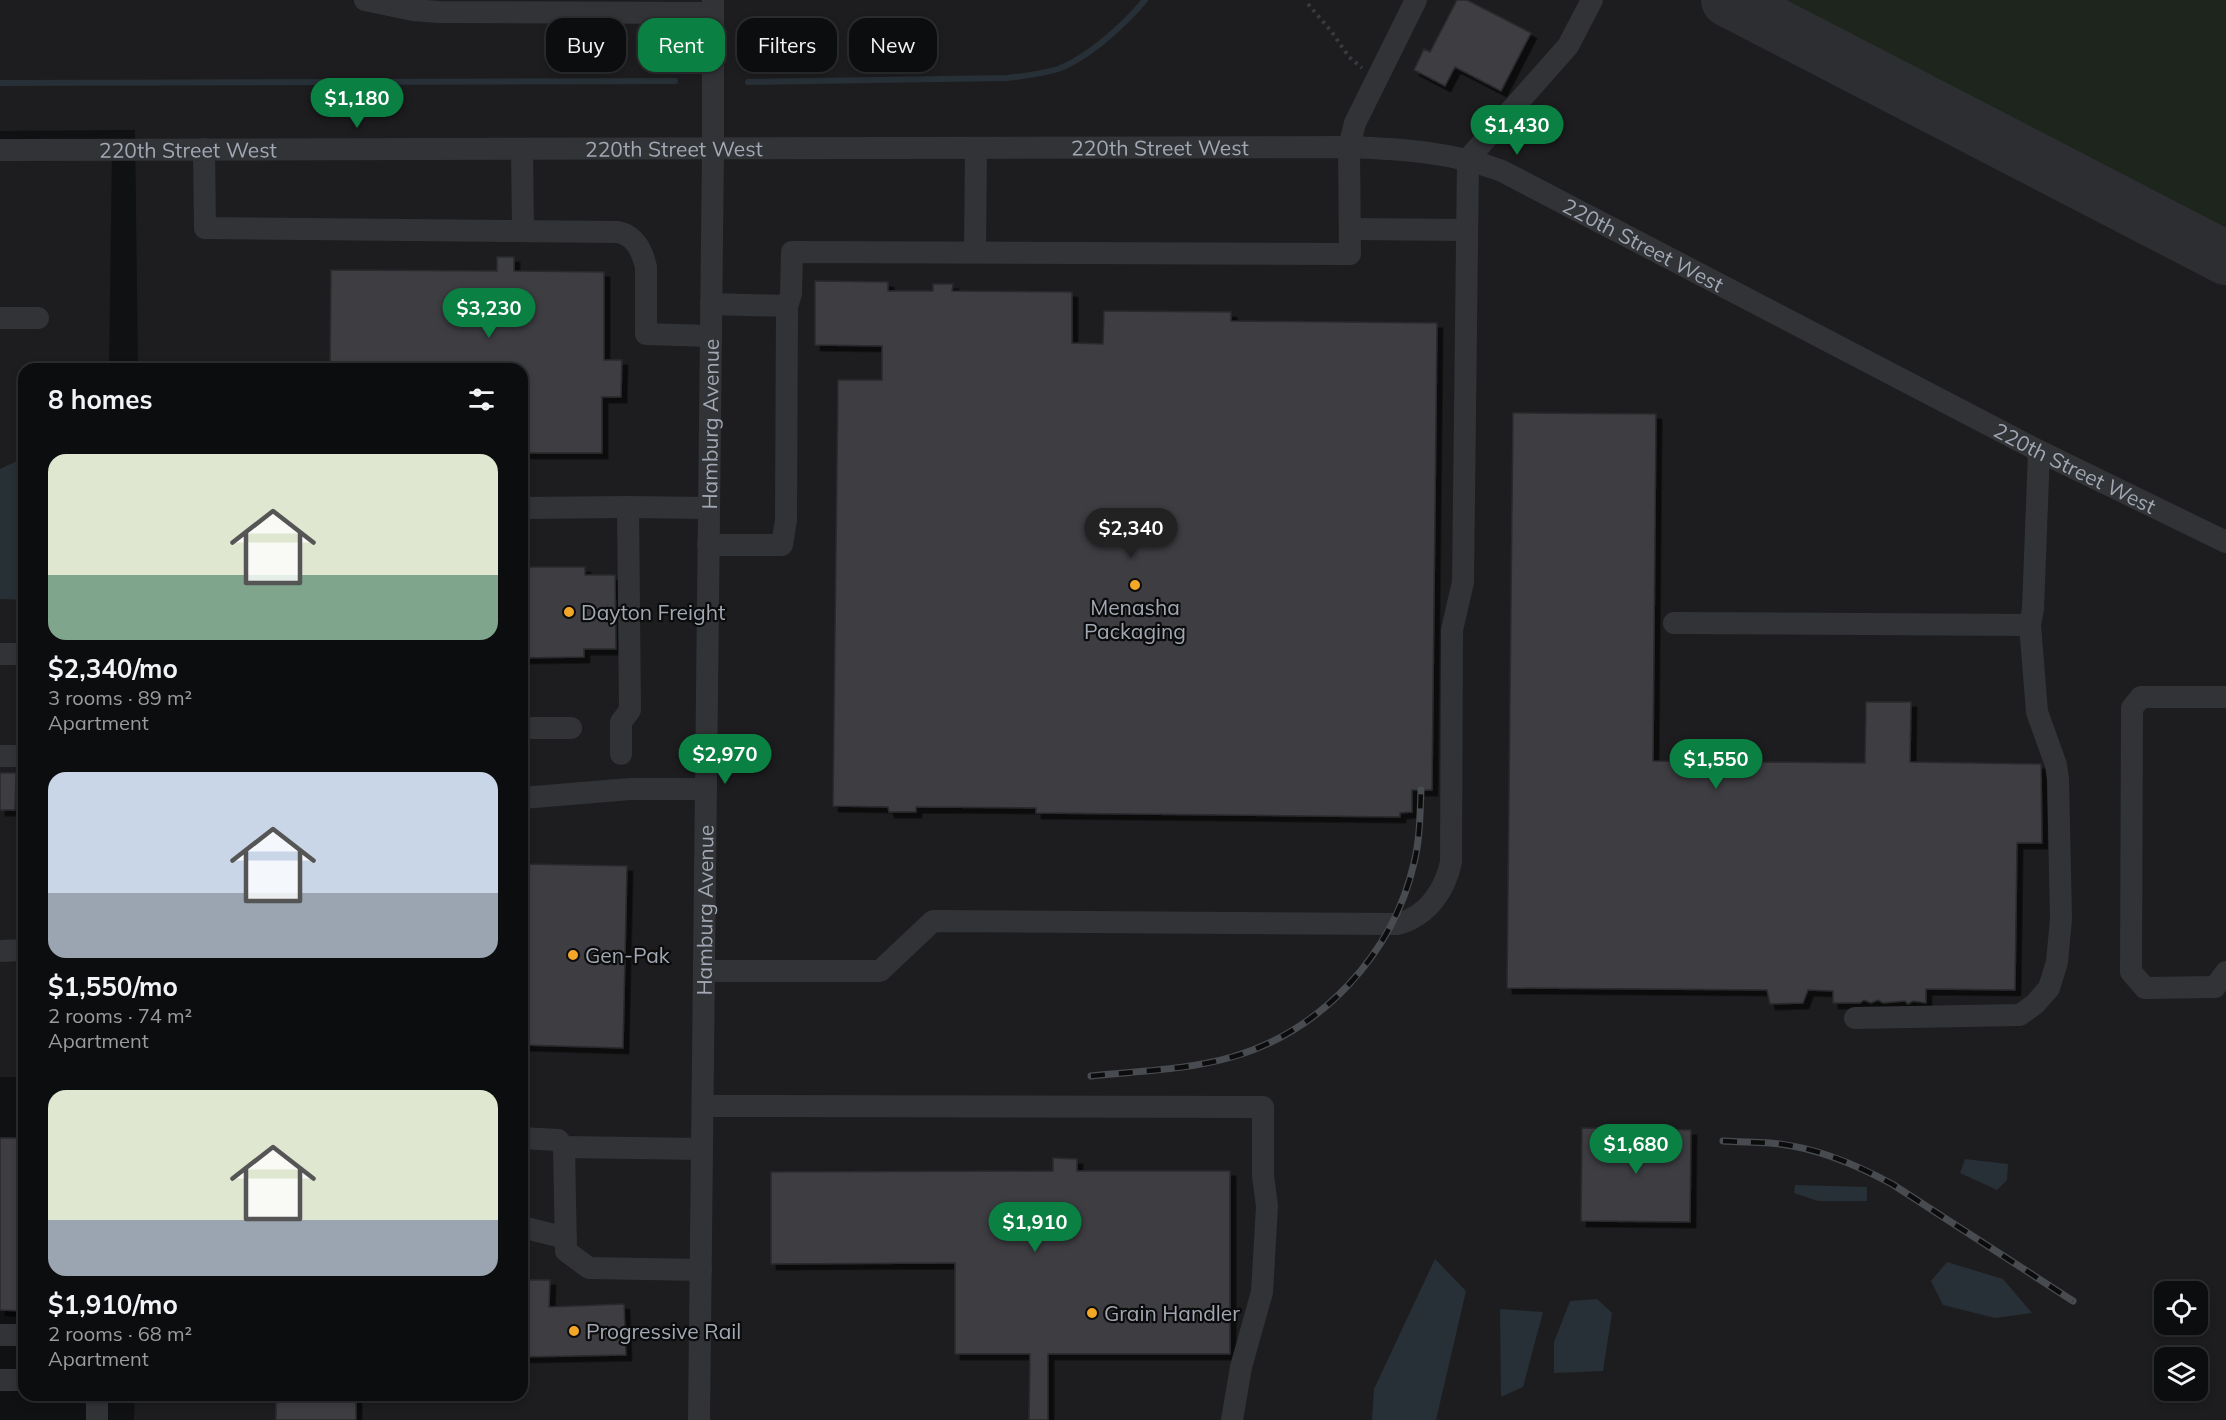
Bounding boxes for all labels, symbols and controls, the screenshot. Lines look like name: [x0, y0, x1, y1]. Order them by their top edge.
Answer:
chip: Buy: [546, 18, 626, 72]
chip: Rent: [638, 18, 725, 72]
chip: Filters: [737, 18, 837, 72]
chip: New: [849, 18, 937, 72]
pin: $1,180: [308, 78, 406, 129]
text: $1,180: [325, 85, 389, 110]
pin: $1,430: [1468, 105, 1566, 156]
text: $1,430: [1485, 112, 1549, 137]
street label: 220th Street West: [1071, 134, 1249, 161]
street label: 220th Street West: [585, 135, 763, 162]
street label: 220th Street West: [99, 136, 277, 163]
street label: 220th Street West: [1558, 192, 1728, 297]
pin: $3,230: [440, 288, 538, 339]
text: $3,230: [457, 295, 521, 320]
street label: Hamburg Avenue: [696, 339, 724, 510]
text: 8 homes: [48, 383, 152, 416]
icon: filters: [465, 383, 498, 416]
street label: 220th Street West: [1989, 417, 2160, 519]
icon: home: [219, 493, 327, 601]
pin: $2,340: [1082, 508, 1180, 559]
text: $2,340: [1099, 515, 1163, 540]
marker: Menasha Packaging: [1128, 578, 1142, 592]
place label: Menasha Packaging: [1084, 594, 1186, 644]
place label: Dayton Freight: [581, 599, 725, 625]
marker: Dayton Freight: [562, 605, 576, 619]
text: $2,340/mo: [48, 652, 178, 685]
text: 3 rooms · 89 m²: [48, 685, 192, 710]
text: Apartment: [48, 710, 149, 735]
pin: $2,970: [676, 734, 774, 785]
pin: $1,550: [1667, 739, 1765, 790]
text: $2,970: [693, 741, 757, 766]
text: $1,550: [1684, 746, 1748, 771]
icon: home: [219, 811, 327, 919]
street label: Hamburg Avenue: [691, 825, 719, 996]
place label: Gen-Pak: [585, 942, 670, 968]
marker: Gen-Pak: [566, 948, 580, 962]
text: $1,550/mo: [48, 970, 178, 1003]
text: 2 rooms · 74 m²: [48, 1003, 192, 1028]
text: Apartment: [48, 1028, 149, 1053]
pin: $1,680: [1587, 1124, 1685, 1175]
icon: home: [219, 1129, 327, 1237]
text: $1,680: [1604, 1131, 1668, 1156]
pin: $1,910: [986, 1202, 1084, 1253]
text: $1,910: [1003, 1209, 1067, 1234]
map controls: [2154, 1281, 2208, 1401]
button: locate: [2154, 1281, 2208, 1335]
text: $1,910/mo: [48, 1288, 178, 1321]
place label: Grain Handler: [1104, 1300, 1240, 1326]
marker: Grain Handler: [1085, 1306, 1099, 1320]
place label: Progressive Rail: [586, 1318, 741, 1344]
text: 2 rooms · 68 m²: [48, 1321, 192, 1346]
marker: Progressive Rail: [567, 1324, 581, 1338]
text: Apartment: [48, 1346, 149, 1371]
button: layers: [2154, 1347, 2208, 1401]

